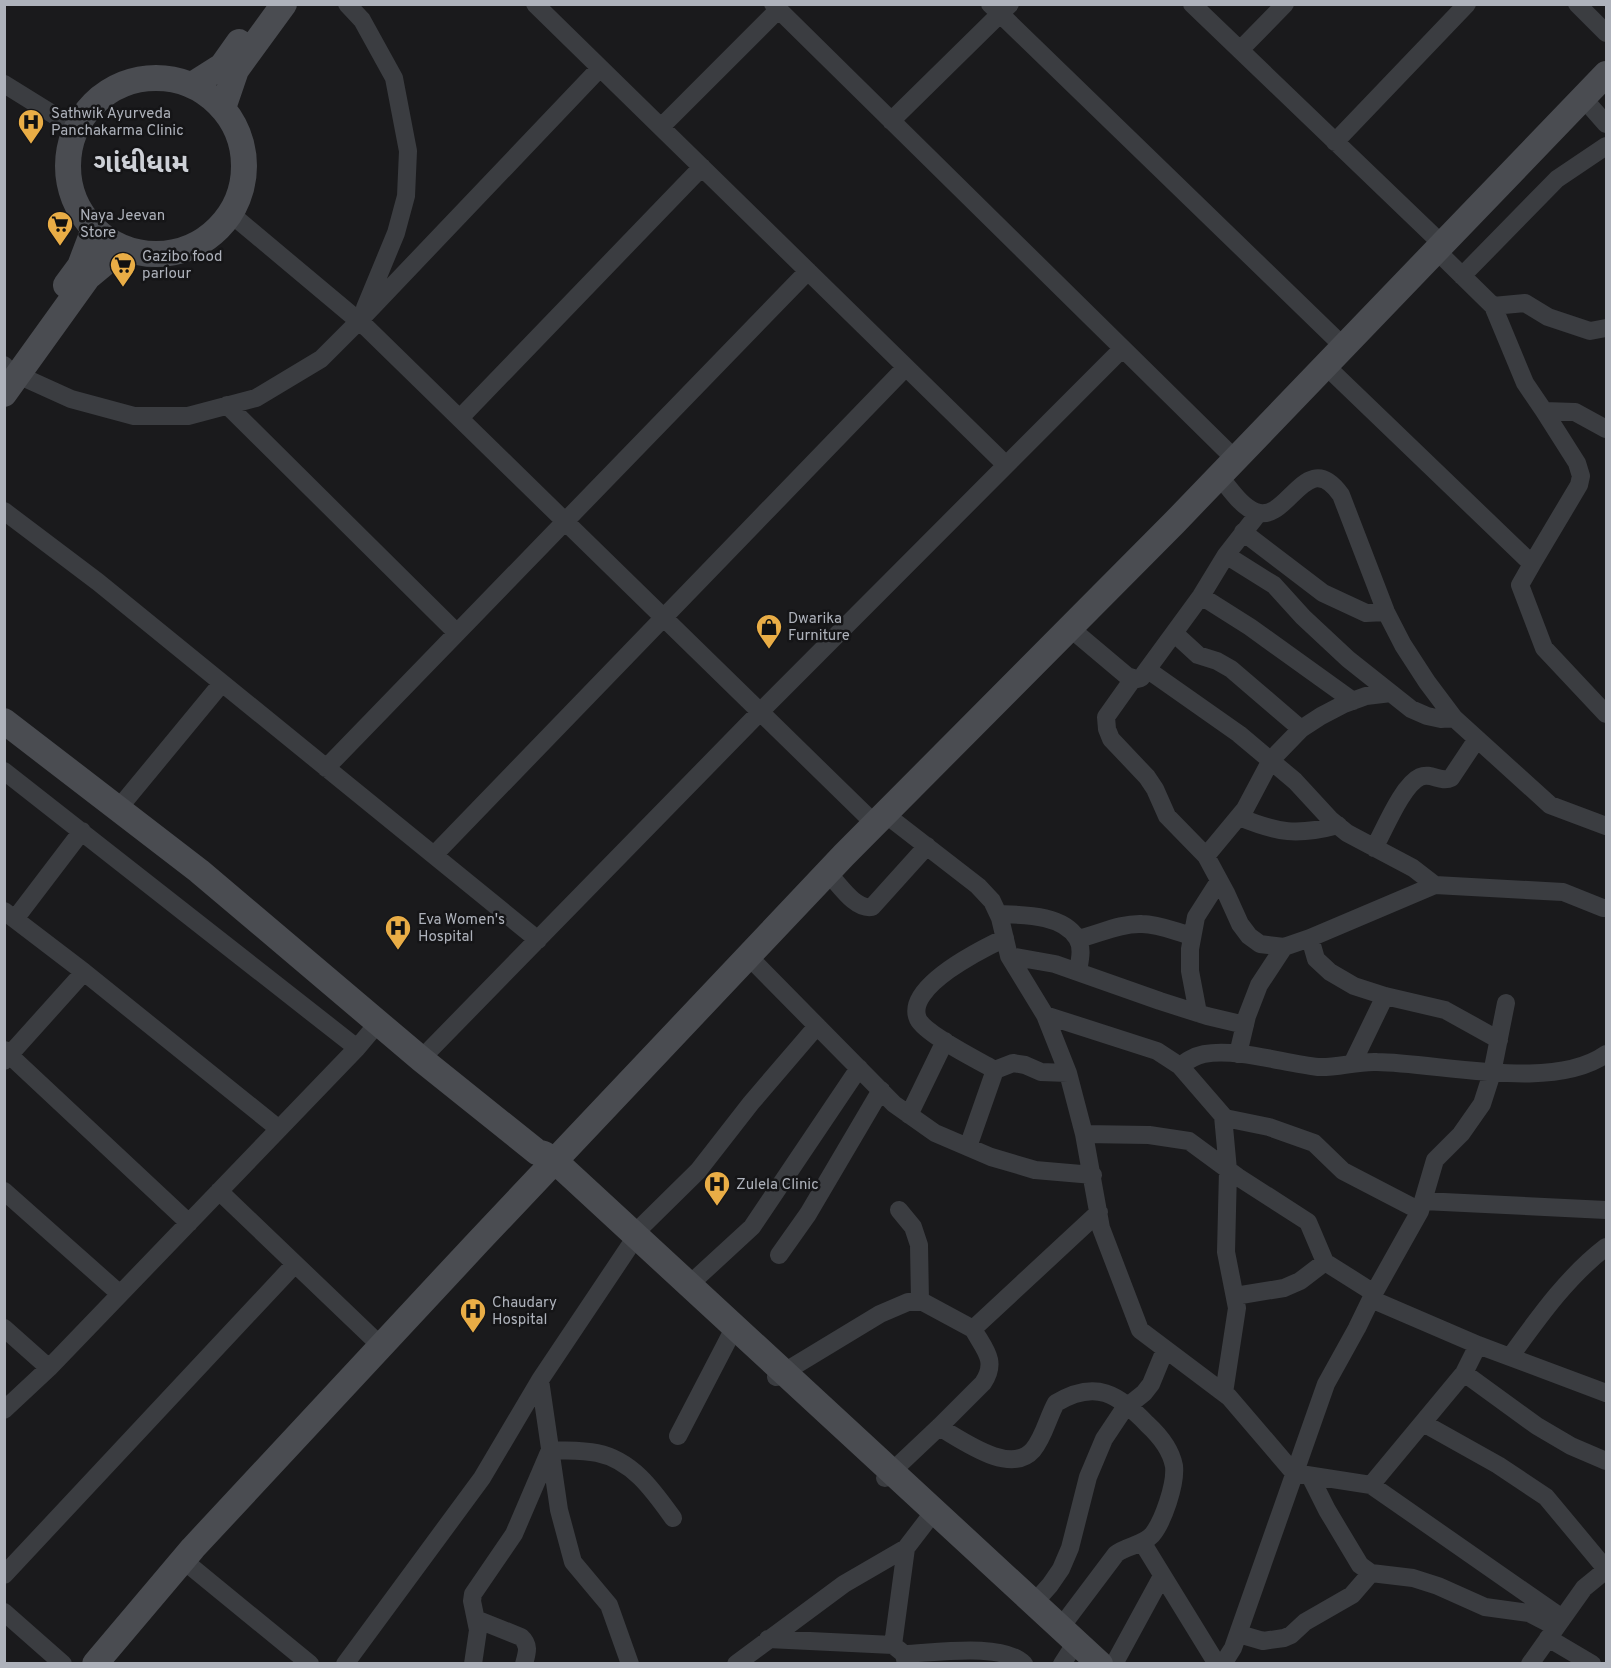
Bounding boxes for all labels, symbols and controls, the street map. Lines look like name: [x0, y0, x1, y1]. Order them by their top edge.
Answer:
place label: Sathwik Ayurveda Panchakarma Clinic: [51, 105, 184, 141]
hospital icon: Sathwik Ayurveda Panchakarma Clinic: [16, 107, 46, 145]
district label: ગાંધીધામ: [94, 148, 188, 182]
place label: Naya Jeevan Store: [80, 207, 165, 243]
supermarket icon: Naya Jeevan Store: [45, 209, 75, 247]
place label: Gazibo food parlour: [142, 248, 222, 284]
supermarket icon: Gazibo food parlour: [108, 250, 138, 288]
place label: Dwarika Furniture: [788, 610, 850, 646]
shop icon: Dwarika Furniture: [754, 612, 784, 650]
place label: Eva Women's Hospital: [418, 911, 505, 947]
hospital icon: Eva Women's Hospital: [383, 913, 413, 951]
hospital icon: Zulela Clinic: [702, 1169, 732, 1207]
place label: Zulela Clinic: [736, 1176, 819, 1195]
place label: Chaudary Hospital: [492, 1294, 557, 1330]
hospital icon: Chaudary Hospital: [458, 1296, 488, 1334]

